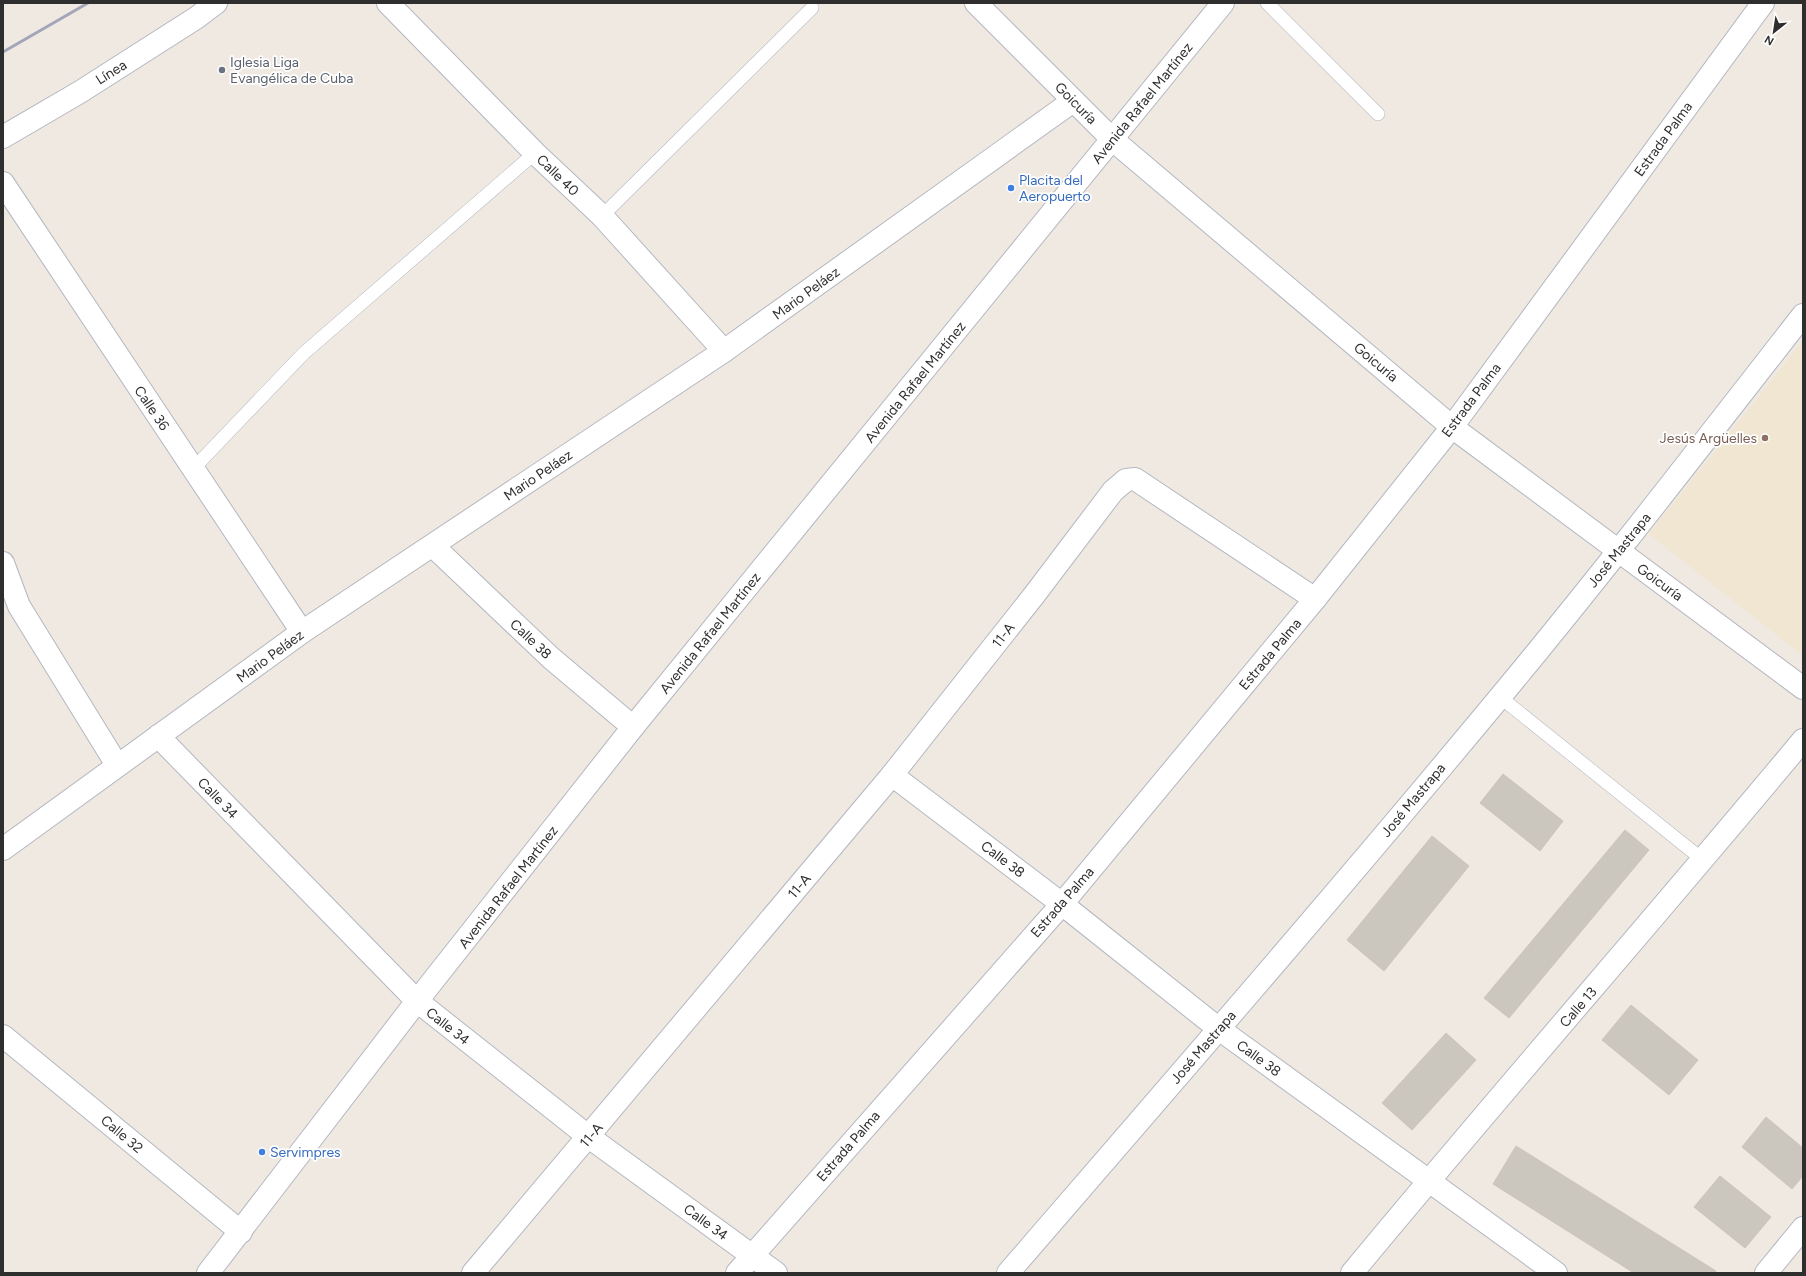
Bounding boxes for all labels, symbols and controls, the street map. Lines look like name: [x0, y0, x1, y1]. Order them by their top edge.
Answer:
north arrow: [1754, 12, 1794, 52]
text: N: [1762, 32, 1776, 48]
street label: Avenida Rafael Martínez: [1088, 39, 1197, 167]
place label: Iglesia Liga Evangélica de Cuba: [230, 54, 353, 87]
street label: Línea: [93, 56, 130, 88]
marker: Iglesia Liga Evangélica de Cuba: [217, 65, 227, 75]
street label: Goicuría: [1051, 79, 1100, 128]
street label: Estrada Palma: [1631, 99, 1696, 180]
street label: Calle 40: [533, 151, 582, 200]
place label: Placita del Aeropuerto: [1019, 172, 1091, 205]
marker: Placita del Aeropuerto: [1006, 183, 1016, 193]
street label: Mario Peláez: [769, 263, 843, 323]
street label: Avenida Rafael Martínez: [861, 318, 970, 446]
street label: Goicuría: [1350, 339, 1401, 386]
street label: Estrada Palma: [1438, 360, 1505, 441]
street label: Calle 36: [131, 383, 173, 434]
place label: Jesús Argüelles: [1660, 430, 1757, 447]
marker: Jesús Argüelles: [1760, 433, 1770, 443]
street label: Mario Peláez: [501, 446, 576, 505]
street label: José Mastrapa: [1584, 510, 1655, 591]
street label: Goicuría: [1633, 560, 1686, 605]
street label: Avenida Rafael Martínez: [656, 569, 765, 697]
street label: Estrada Palma: [1236, 615, 1305, 694]
street label: Calle 38: [506, 616, 555, 663]
street label: 11-A: [988, 619, 1019, 651]
street label: Mario Peláez: [233, 626, 307, 686]
street label: José Mastrapa: [1378, 760, 1449, 841]
street label: Calle 34: [194, 774, 242, 823]
street label: Avenida Rafael Martínez: [455, 823, 562, 952]
street label: Calle 38: [977, 837, 1028, 881]
street label: Estrada Palma: [1027, 864, 1098, 941]
street label: 11-A: [784, 870, 815, 902]
street label: Calle 13: [1556, 984, 1601, 1031]
street label: Calle 34: [422, 1004, 473, 1049]
street label: José Mastrapa: [1167, 1007, 1240, 1087]
street label: Calle 38: [1233, 1037, 1284, 1080]
street label: Estrada Palma: [813, 1108, 884, 1185]
street label: Calle 32: [97, 1112, 146, 1157]
street label: 11-A: [576, 1119, 607, 1151]
place label: Servimpres: [270, 1144, 341, 1161]
marker: Servimpres: [257, 1147, 267, 1157]
street label: Calle 34: [680, 1201, 731, 1244]

